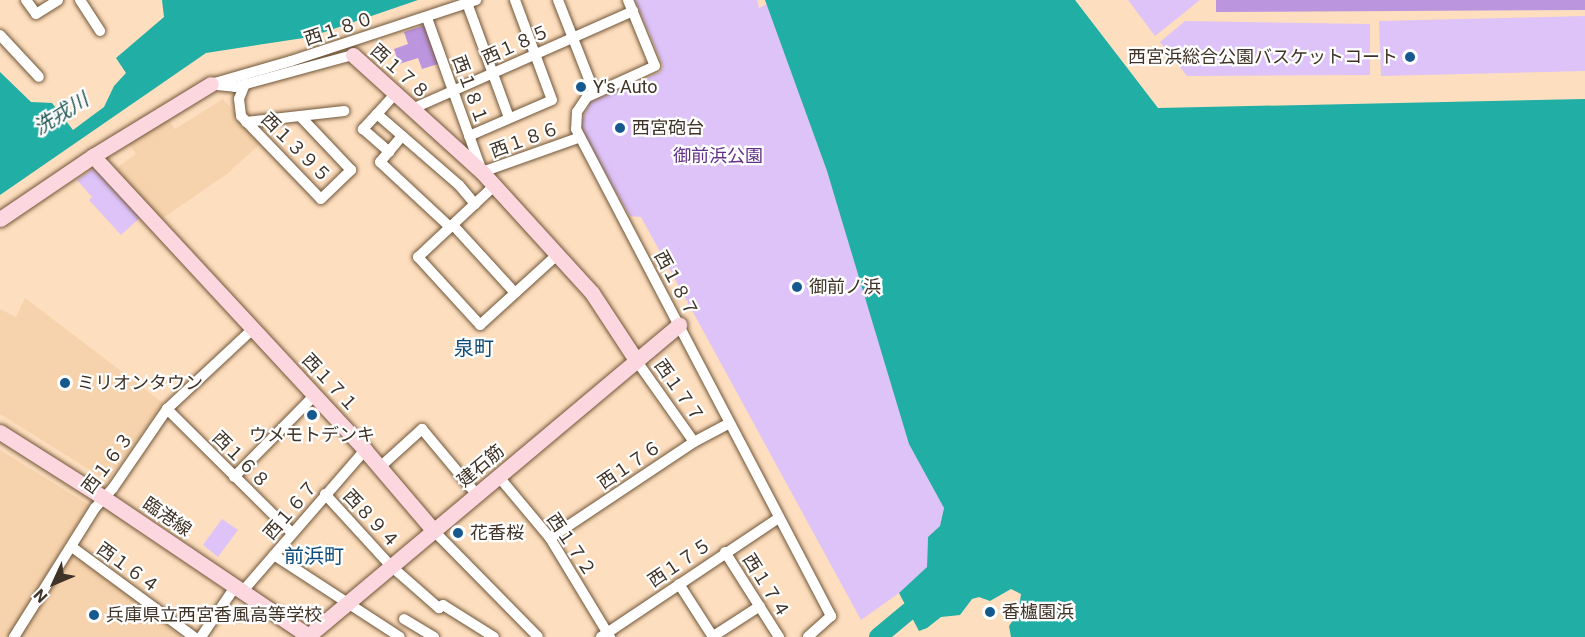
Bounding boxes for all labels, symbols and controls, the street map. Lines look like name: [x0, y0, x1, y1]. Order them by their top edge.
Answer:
street label: 西１８０: [301, 8, 377, 50]
street label: 西１８５: [479, 20, 553, 70]
street label: 西１７８: [366, 40, 434, 104]
place label: 西宮浜総合公園バスケットコート: [1128, 46, 1398, 68]
marker: 西宮浜総合公園バスケットコート: [1403, 50, 1417, 64]
street label: 西１８１: [448, 52, 492, 128]
place label: Y's Auto: [593, 76, 658, 98]
marker: Y's Auto: [574, 80, 588, 94]
water label: 洗戎川: [29, 88, 93, 140]
street label: 西１３９５: [257, 109, 335, 187]
place label: 西宮砲台: [632, 117, 704, 139]
street label: 西１８６: [487, 118, 563, 162]
marker: 西宮砲台: [613, 121, 627, 135]
park label: 御前浜公園: [673, 145, 763, 167]
street label: 西１８７: [650, 247, 702, 321]
place label: 御前ノ浜: [809, 276, 881, 298]
marker: 御前ノ浜: [790, 280, 804, 294]
district label: 泉町: [454, 336, 494, 360]
street label: 西１７１: [298, 349, 362, 417]
street label: 西１７７: [650, 355, 708, 427]
place label: ミリオンタウン: [77, 372, 203, 394]
marker: ミリオンタウン: [58, 376, 72, 390]
marker: ウメモトデンキ: [305, 408, 319, 422]
place label: ウメモトデンキ: [249, 424, 375, 446]
street label: 西１６８: [208, 427, 274, 493]
street label: 西１６３: [78, 428, 138, 498]
street label: 西１７６: [594, 436, 666, 494]
street label: 建石筋: [453, 440, 509, 492]
street label: 西１６７: [259, 476, 323, 544]
street label: 西８９４: [339, 485, 403, 553]
street label: 臨港線: [139, 493, 195, 541]
street label: 西１７２: [542, 509, 600, 581]
place label: 花香桜: [470, 522, 524, 544]
marker: 花香桜: [451, 526, 465, 540]
street label: 西１７５: [644, 534, 716, 592]
street label: 西１６４: [93, 538, 163, 598]
district label: 前浜町: [284, 544, 344, 568]
street label: 西１７４: [738, 550, 794, 622]
north arrow: [24, 553, 84, 613]
text: N: [30, 585, 51, 607]
place label: 香櫨園浜: [1002, 601, 1074, 623]
place label: 兵庫県立西宮香風高等学校: [106, 604, 322, 626]
marker: 香櫨園浜: [983, 605, 997, 619]
marker: 兵庫県立西宮香風高等学校: [87, 608, 101, 622]

